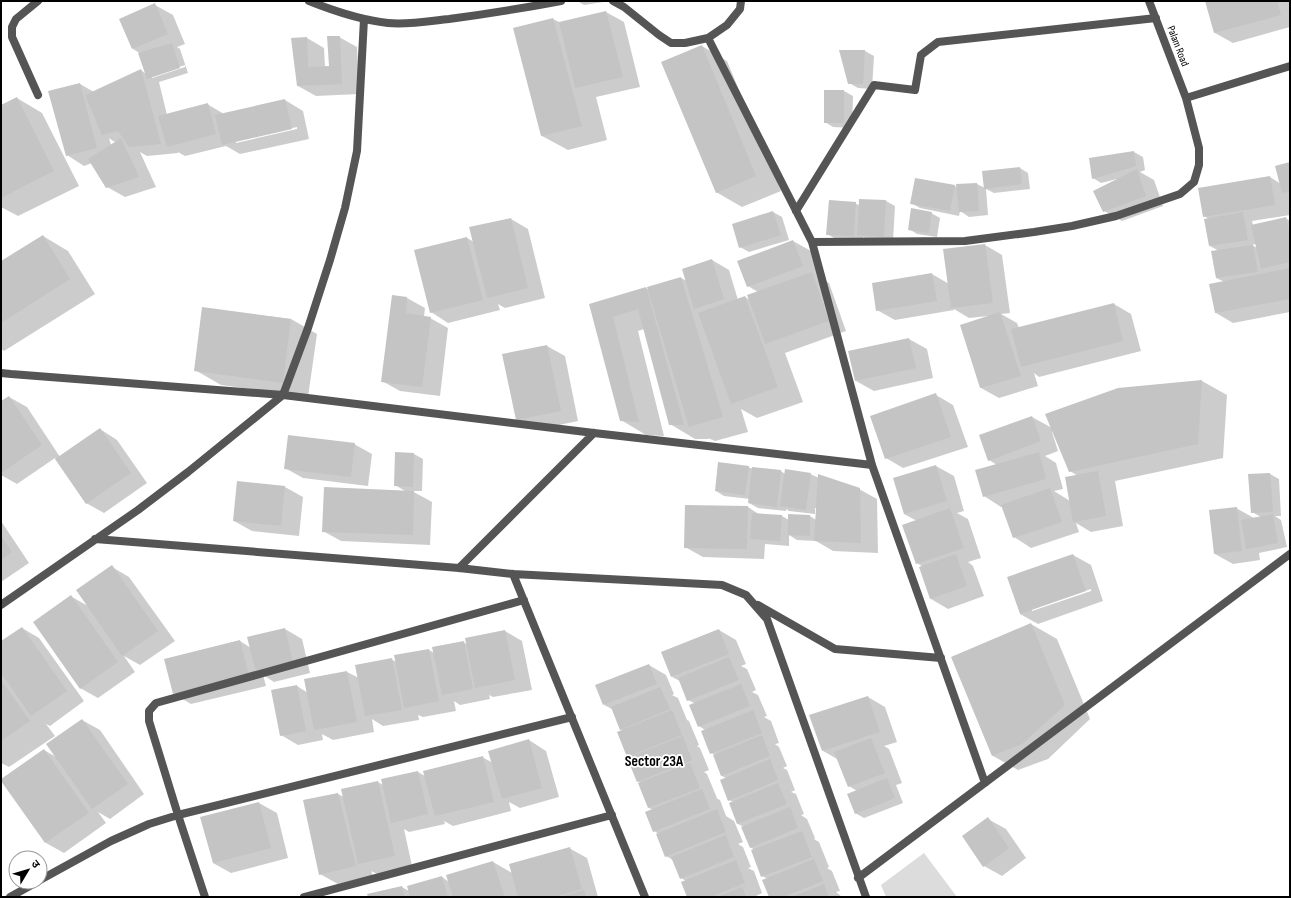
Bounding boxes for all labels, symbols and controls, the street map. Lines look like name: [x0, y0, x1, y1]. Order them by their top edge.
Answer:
street label: Palam Road: [1164, 24, 1192, 68]
district label: Sector 23A: [625, 752, 684, 771]
north arrow: [8, 850, 48, 890]
text: उ: [28, 858, 43, 871]

